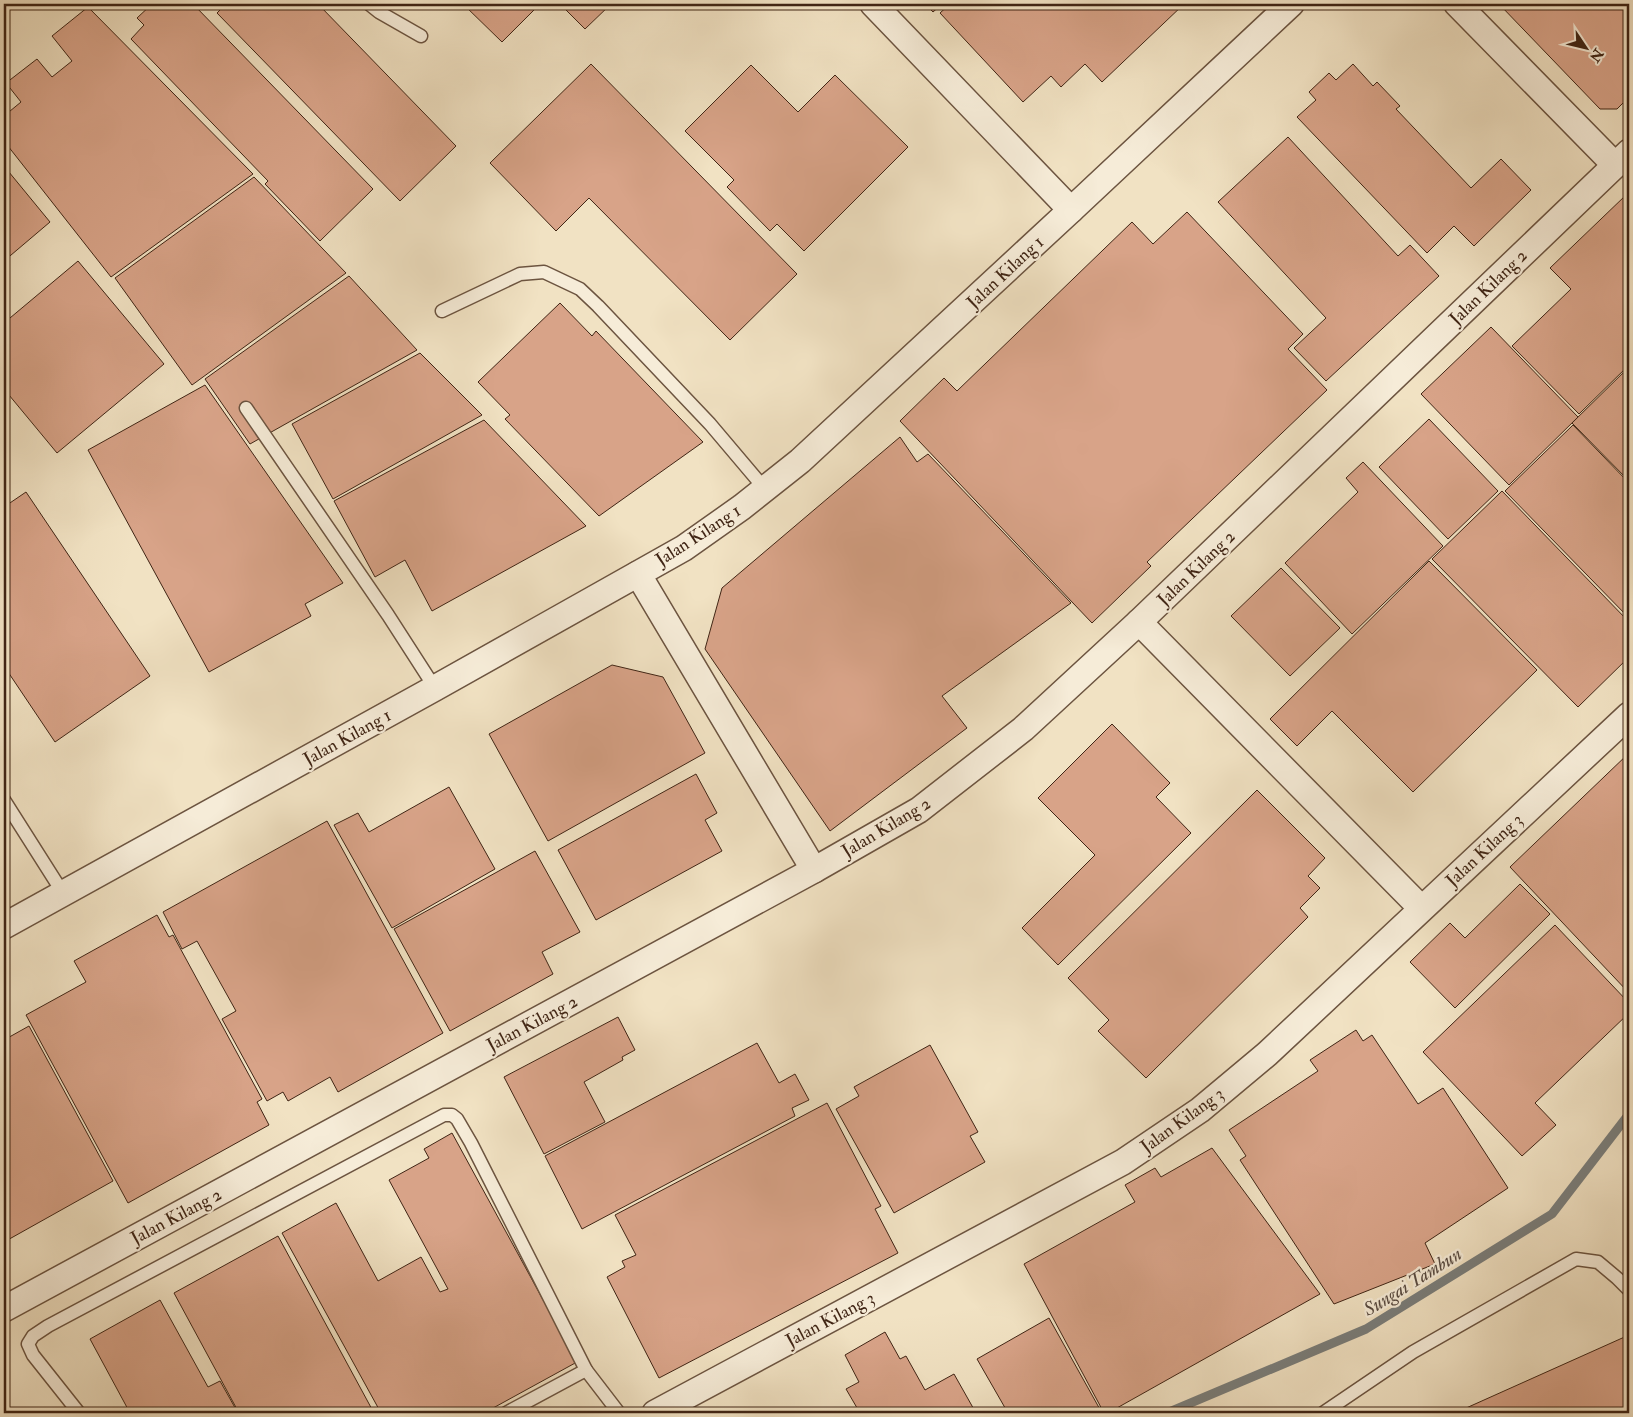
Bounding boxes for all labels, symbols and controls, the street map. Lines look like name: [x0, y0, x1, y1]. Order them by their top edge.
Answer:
north arrow: [1560, 22, 1610, 72]
text: N: [1585, 44, 1607, 66]
street label: Jalan Kilang 1: [961, 231, 1049, 315]
street label: Jalan Kilang 2: [1444, 244, 1532, 331]
street label: Jalan Kilang 1: [650, 499, 745, 572]
street label: Jalan Kilang 2: [1152, 525, 1240, 612]
street label: Jalan Kilang 1: [298, 704, 395, 772]
street label: Jalan Kilang 2: [837, 792, 935, 864]
street label: Jalan Kilang 3: [1440, 809, 1528, 893]
street label: Jalan Kilang 2: [482, 990, 582, 1057]
street label: Jalan Kilang 3: [1135, 1082, 1229, 1159]
street label: Jalan Kilang 2: [126, 1183, 226, 1250]
water label: Sungai Tambun: [1358, 1242, 1466, 1322]
street label: Jalan Kilang 3: [781, 1286, 879, 1353]

